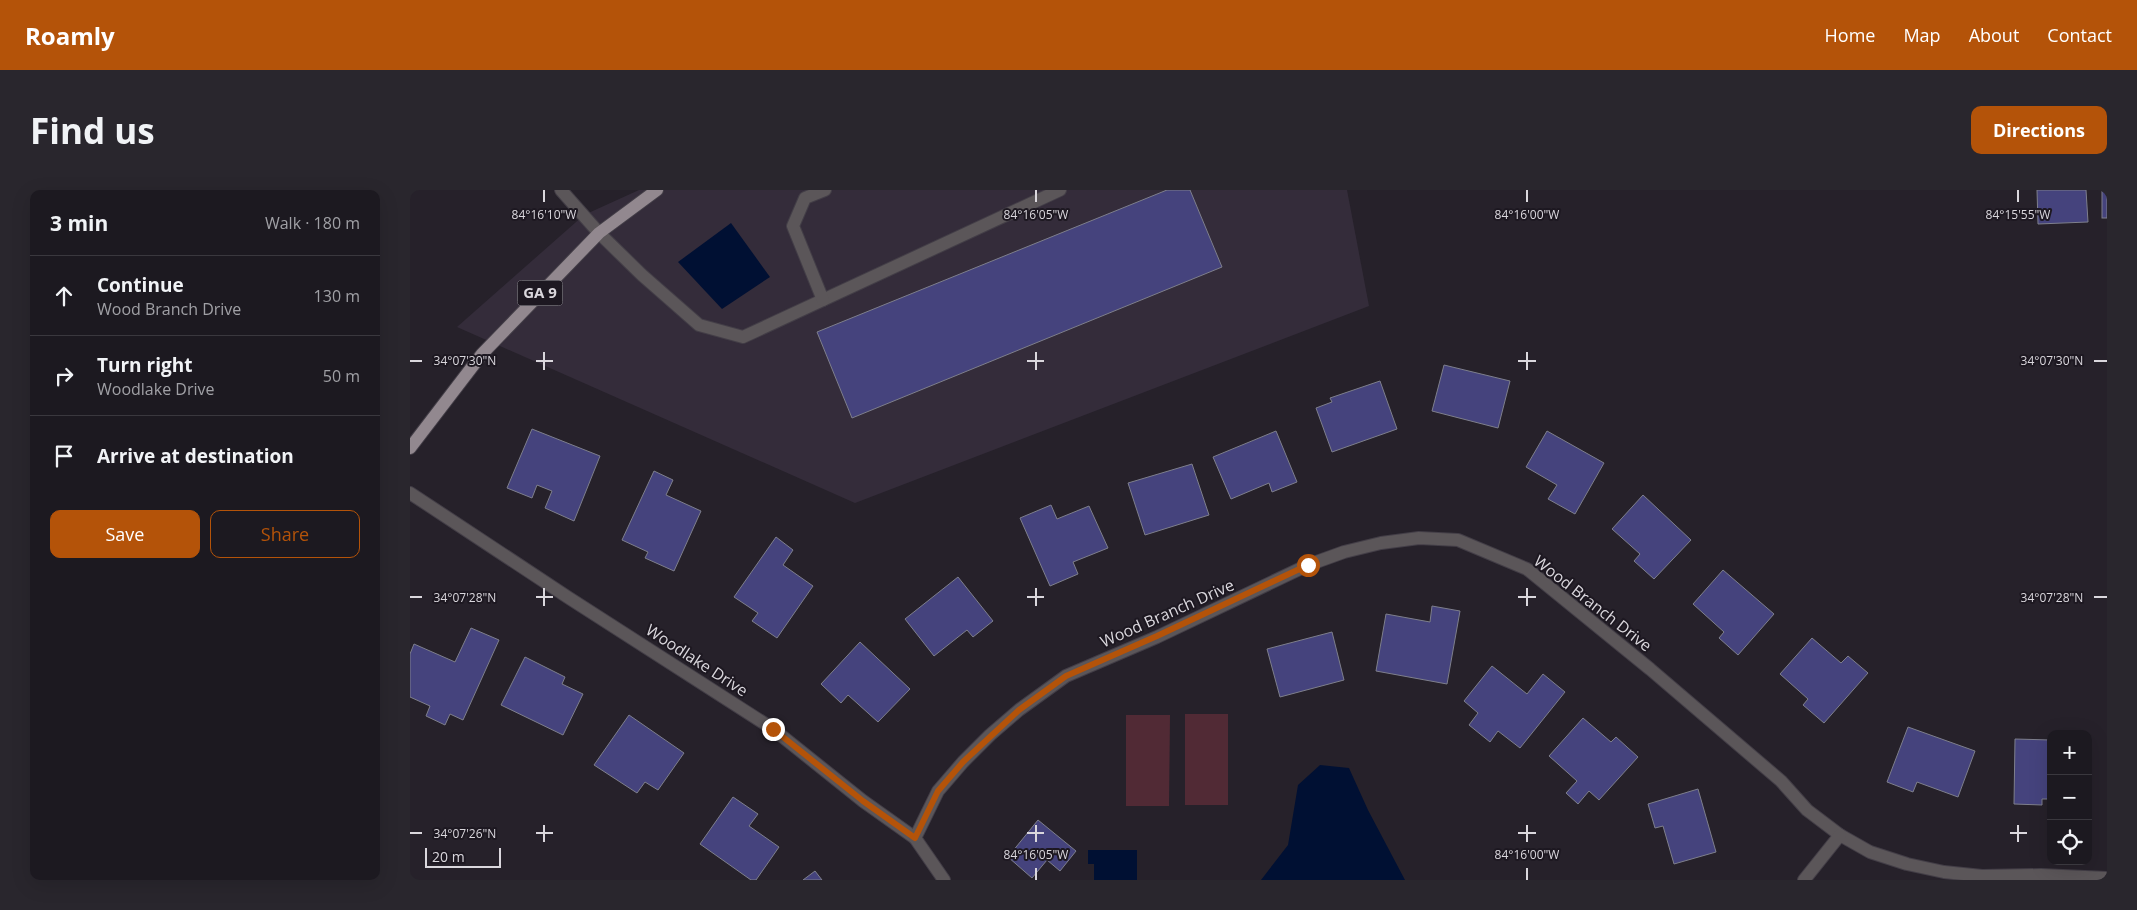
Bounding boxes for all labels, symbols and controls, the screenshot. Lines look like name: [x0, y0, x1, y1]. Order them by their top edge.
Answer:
text: Roamly: [25, 19, 115, 52]
text: Home: [1825, 23, 1875, 47]
text: Map: [1903, 23, 1941, 47]
text: About: [1969, 23, 2019, 47]
text: Contact: [2047, 23, 2112, 47]
button: Directions: [1971, 106, 2107, 154]
text: Find us: [30, 107, 155, 154]
text: 84°16'10"W: [512, 206, 576, 223]
text: 84°16'05"W: [1004, 206, 1068, 223]
text: 84°16'00"W: [1495, 206, 1559, 223]
text: 84°15'55"W: [1986, 206, 2050, 223]
text: 3 min: [50, 209, 108, 237]
text: Walk · 180 m: [265, 212, 360, 234]
text: Continue: [97, 272, 184, 298]
road number: GA 9: [518, 280, 562, 306]
icon: ahead: [50, 282, 78, 310]
text: 130 m: [314, 285, 360, 307]
text: Wood Branch Drive: [97, 298, 241, 320]
text: Turn right: [97, 352, 192, 378]
text: 34°07'30"N: [434, 352, 496, 369]
text: 34°07'30"N: [2021, 352, 2083, 369]
icon: right: [50, 362, 78, 390]
text: 50 m: [323, 365, 360, 387]
text: Woodlake Drive: [97, 378, 214, 400]
icon: arrive: [50, 442, 78, 470]
text: Arrive at destination: [97, 443, 294, 469]
button: Save: [50, 510, 200, 558]
button: Share: [210, 510, 360, 558]
street label: Wood Branch Drive: [1529, 550, 1657, 656]
route start: [1297, 554, 1320, 577]
street label: Wood Branch Drive: [1097, 574, 1237, 652]
text: 34°07'28"N: [434, 589, 496, 606]
text: 34°07'28"N: [2021, 589, 2083, 606]
street label: Woodlake Drive: [642, 619, 752, 701]
route end: [762, 718, 785, 741]
map controls: [2047, 730, 2092, 865]
button: +: [2047, 730, 2092, 775]
button: −: [2047, 775, 2092, 820]
button: locate: [2047, 820, 2092, 865]
text: 34°07'26"N: [434, 825, 496, 842]
scale bar: [425, 845, 501, 868]
text: 84°16'05"W: [1004, 846, 1068, 863]
text: 84°16'00"W: [1495, 846, 1559, 863]
text: 20 m: [432, 847, 465, 866]

